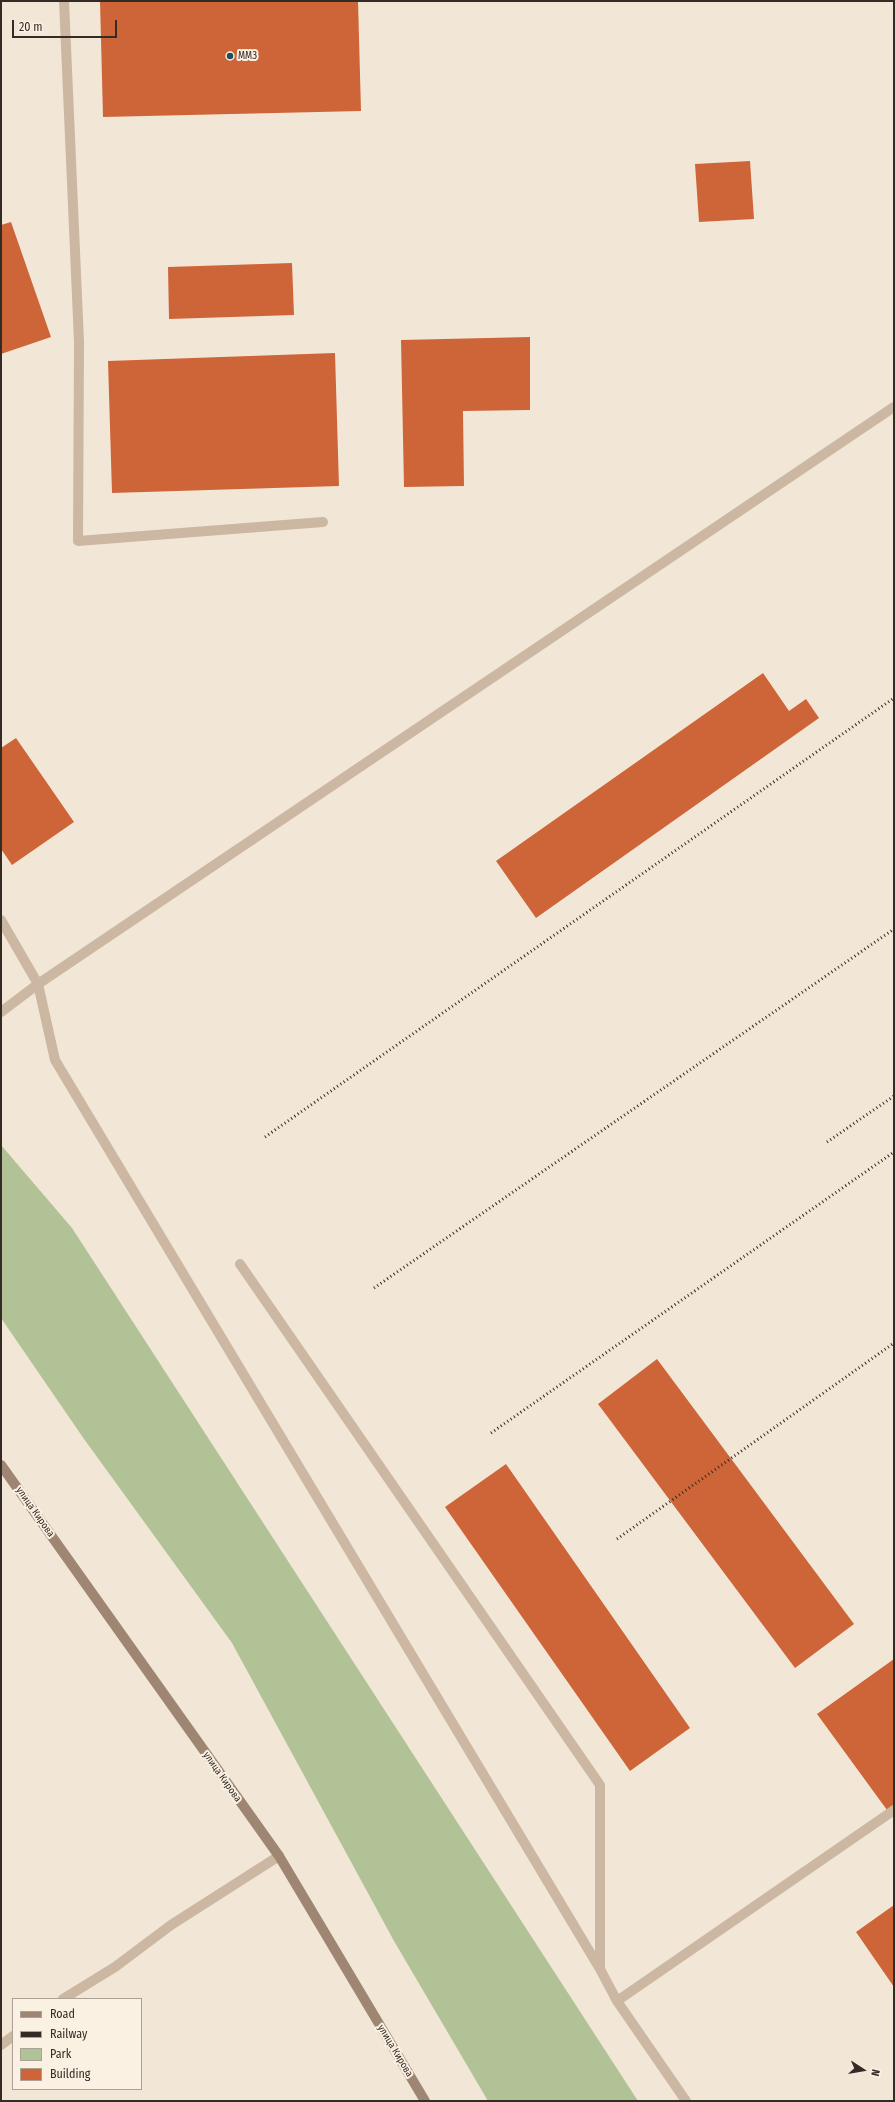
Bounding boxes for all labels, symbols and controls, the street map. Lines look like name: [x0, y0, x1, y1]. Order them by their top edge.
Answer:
scale bar: [14, 12, 119, 38]
text: 20 m: [19, 20, 43, 34]
place label: ММЗ: [238, 50, 257, 62]
marker: ММЗ: [225, 51, 235, 61]
street label: улица Кирова: [13, 1485, 57, 1539]
street label: улица Кирова: [200, 1750, 244, 1804]
legend: [12, 1998, 142, 2090]
text: Road: [50, 2007, 75, 2021]
street label: улица Кирова: [375, 2023, 415, 2079]
text: Railway: [50, 2027, 87, 2041]
text: Park: [50, 2047, 71, 2061]
north arrow: [843, 2050, 883, 2090]
text: Building: [50, 2067, 90, 2081]
text: N: [868, 2068, 882, 2077]

